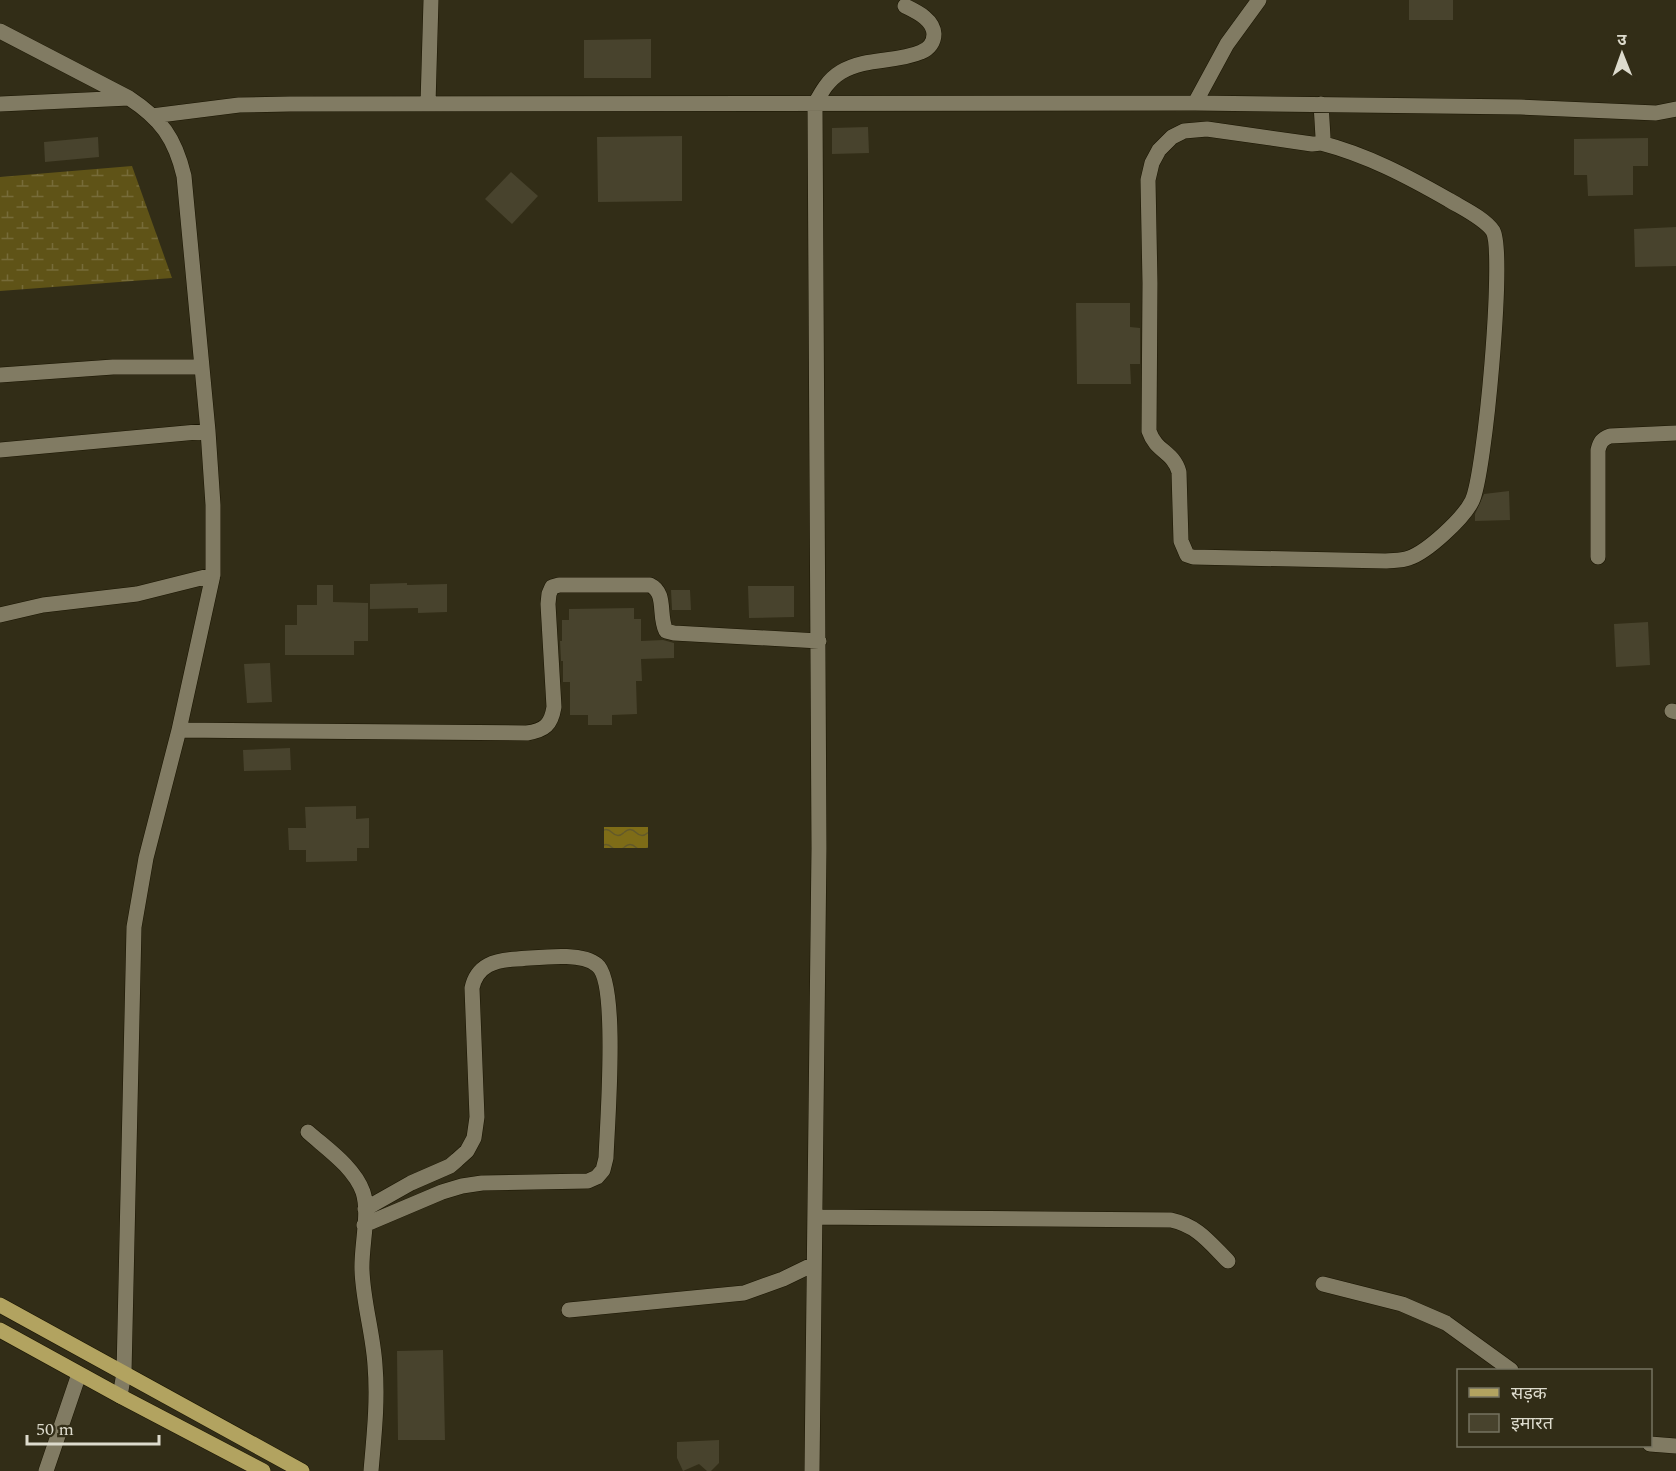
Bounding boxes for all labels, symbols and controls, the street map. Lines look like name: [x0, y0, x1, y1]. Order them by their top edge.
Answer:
north arrow: [1592, 24, 1652, 84]
text: उ: [1617, 28, 1627, 52]
legend: [1457, 1369, 1652, 1447]
text: सड़क: [1511, 1380, 1548, 1407]
scale bar: [27, 1408, 159, 1446]
text: इमारत: [1511, 1410, 1554, 1437]
text: 50 m: [36, 1416, 74, 1443]

